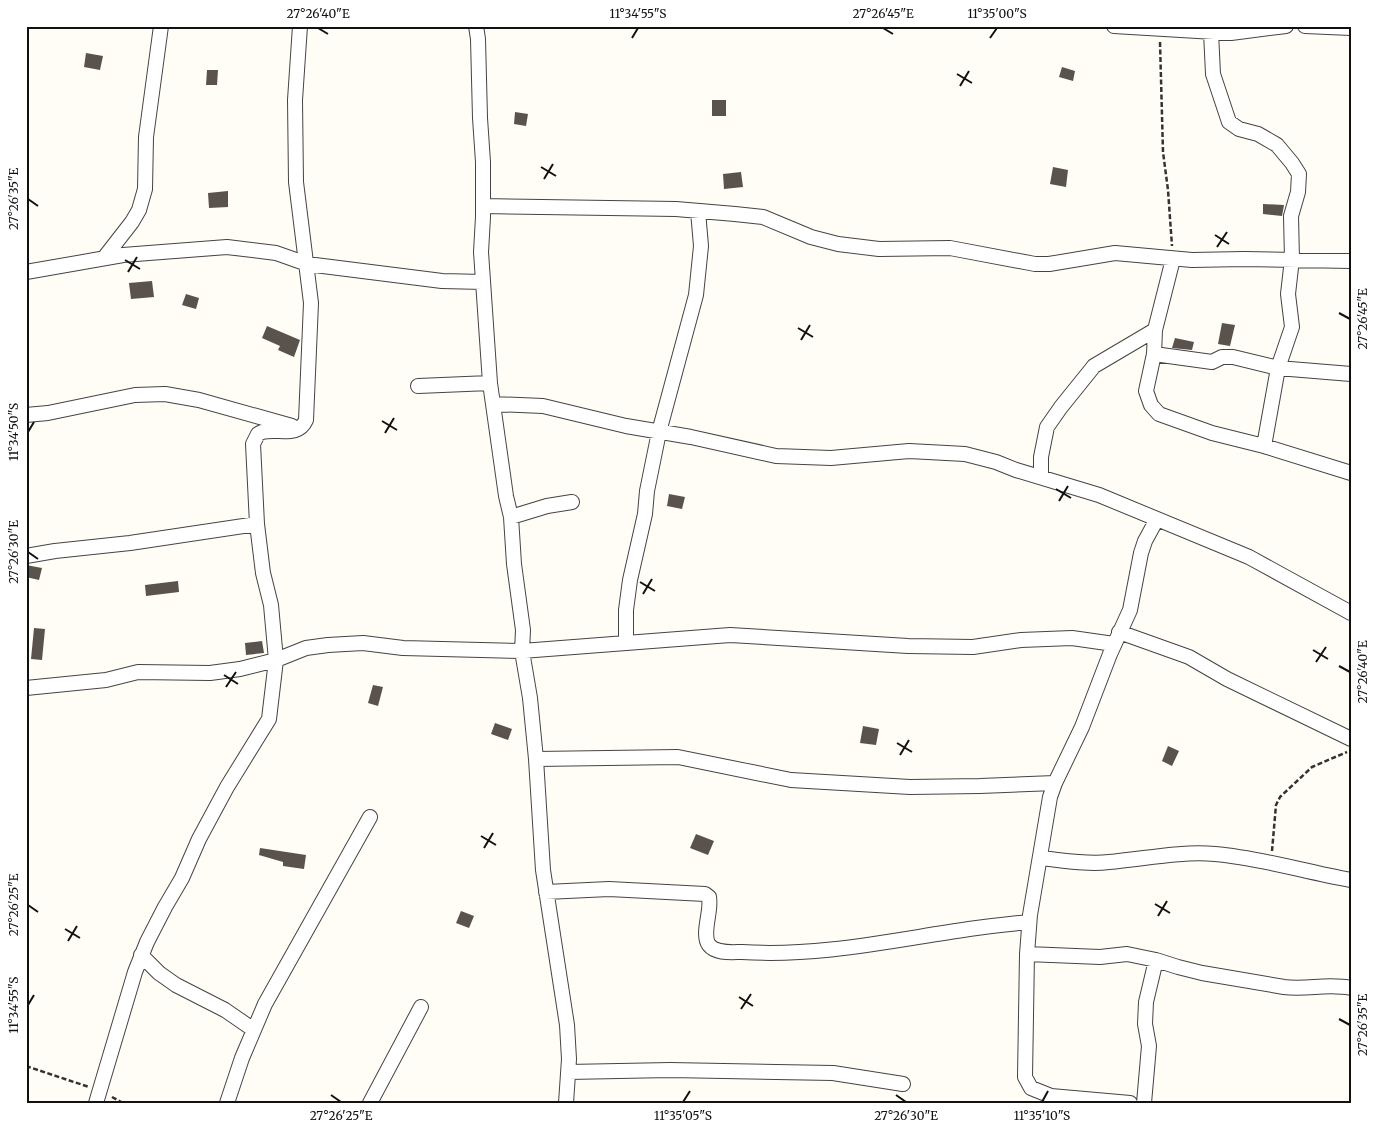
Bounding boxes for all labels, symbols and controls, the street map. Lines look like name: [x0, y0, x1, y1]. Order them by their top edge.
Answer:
text: 27°26'40"E: [286, 6, 350, 21]
text: 11°34'55"S: [610, 6, 666, 21]
text: 27°26'45"E: [852, 6, 914, 21]
text: 11°35'00"S: [967, 6, 1027, 21]
text: 27°26'35"E: [6, 168, 21, 230]
text: 27°26'45"E: [1355, 288, 1370, 350]
text: 11°34'50"S: [6, 403, 21, 461]
text: 27°26'30"E: [6, 520, 21, 584]
text: 27°26'40"E: [1355, 640, 1370, 704]
text: 27°26'25"E: [6, 873, 21, 936]
text: 11°34'55"S: [6, 977, 21, 1033]
text: 27°26'35"E: [1355, 994, 1370, 1056]
text: 27°26'25"E: [310, 1108, 373, 1123]
text: 11°35'05"S: [654, 1108, 712, 1123]
text: 27°26'30"E: [874, 1108, 938, 1123]
text: 11°35'10"S: [1014, 1108, 1070, 1123]

